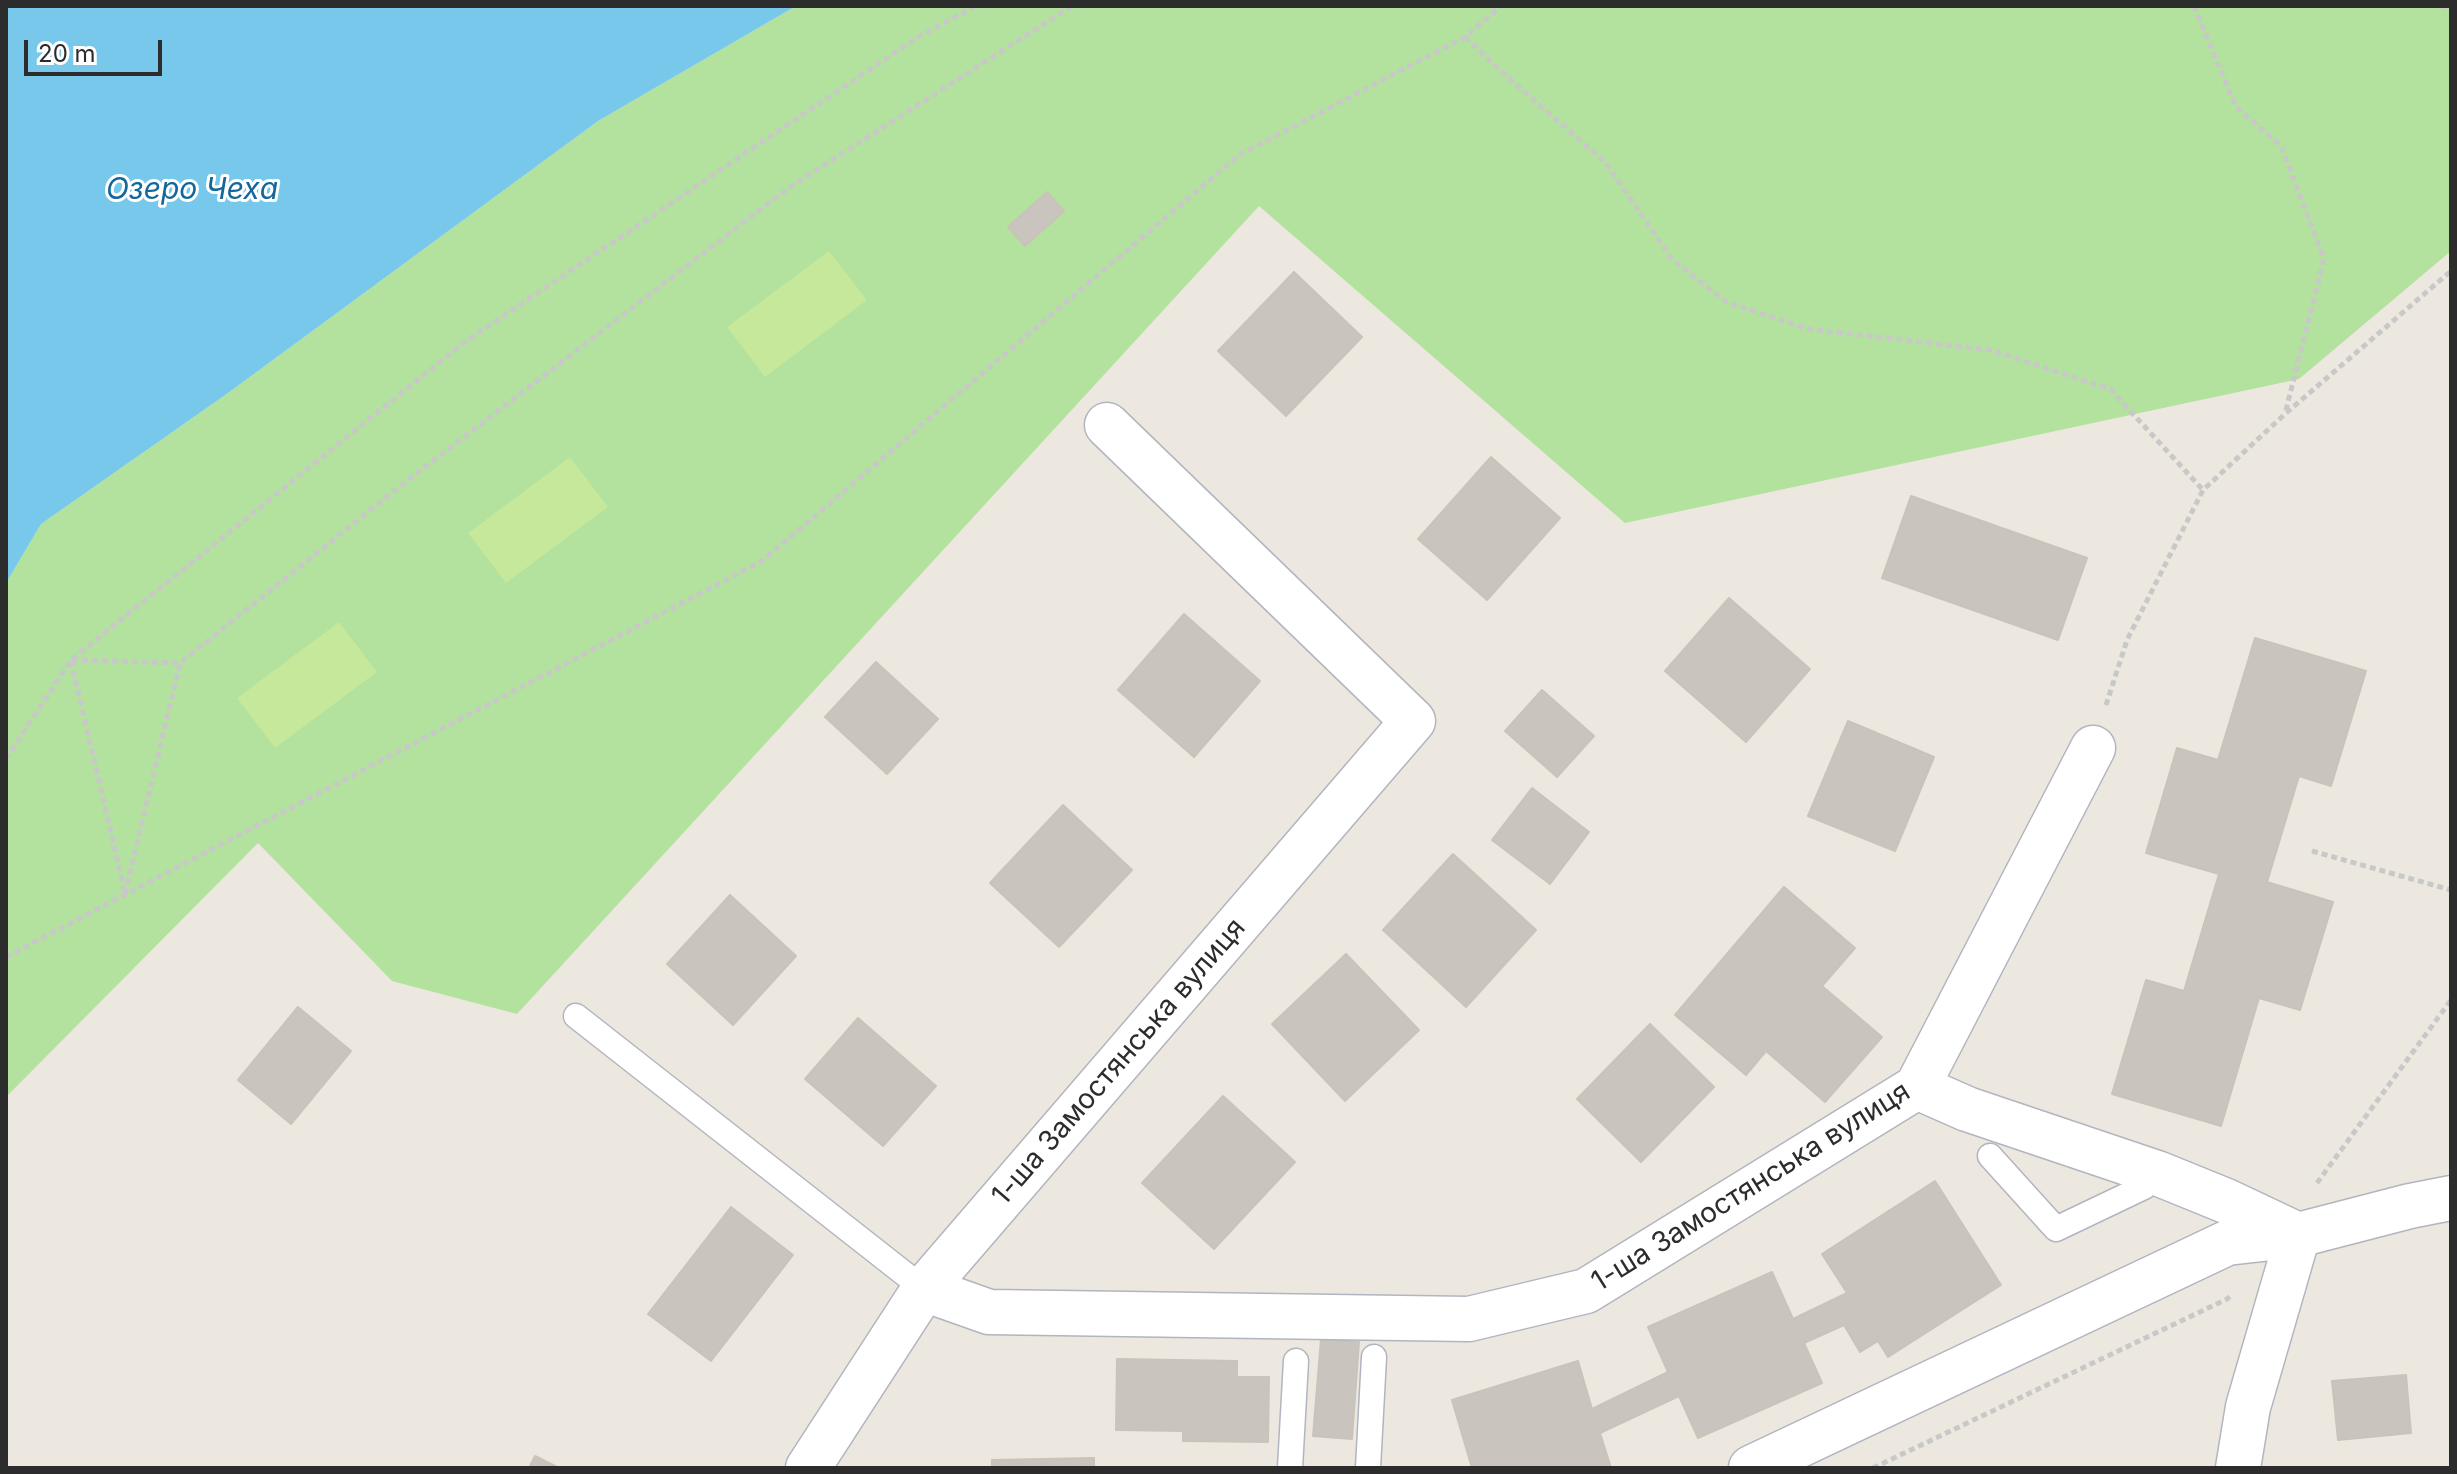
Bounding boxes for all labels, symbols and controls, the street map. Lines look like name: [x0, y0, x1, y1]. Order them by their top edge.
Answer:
scale bar: [28, 24, 166, 74]
text: 20 m: [38, 39, 96, 68]
water label: Озеро Чеха: [106, 172, 278, 208]
street label: 1-ша Замостянська вулиця: [985, 912, 1253, 1212]
street label: 1-ша Замостянська вулиця: [1586, 1075, 1916, 1299]

